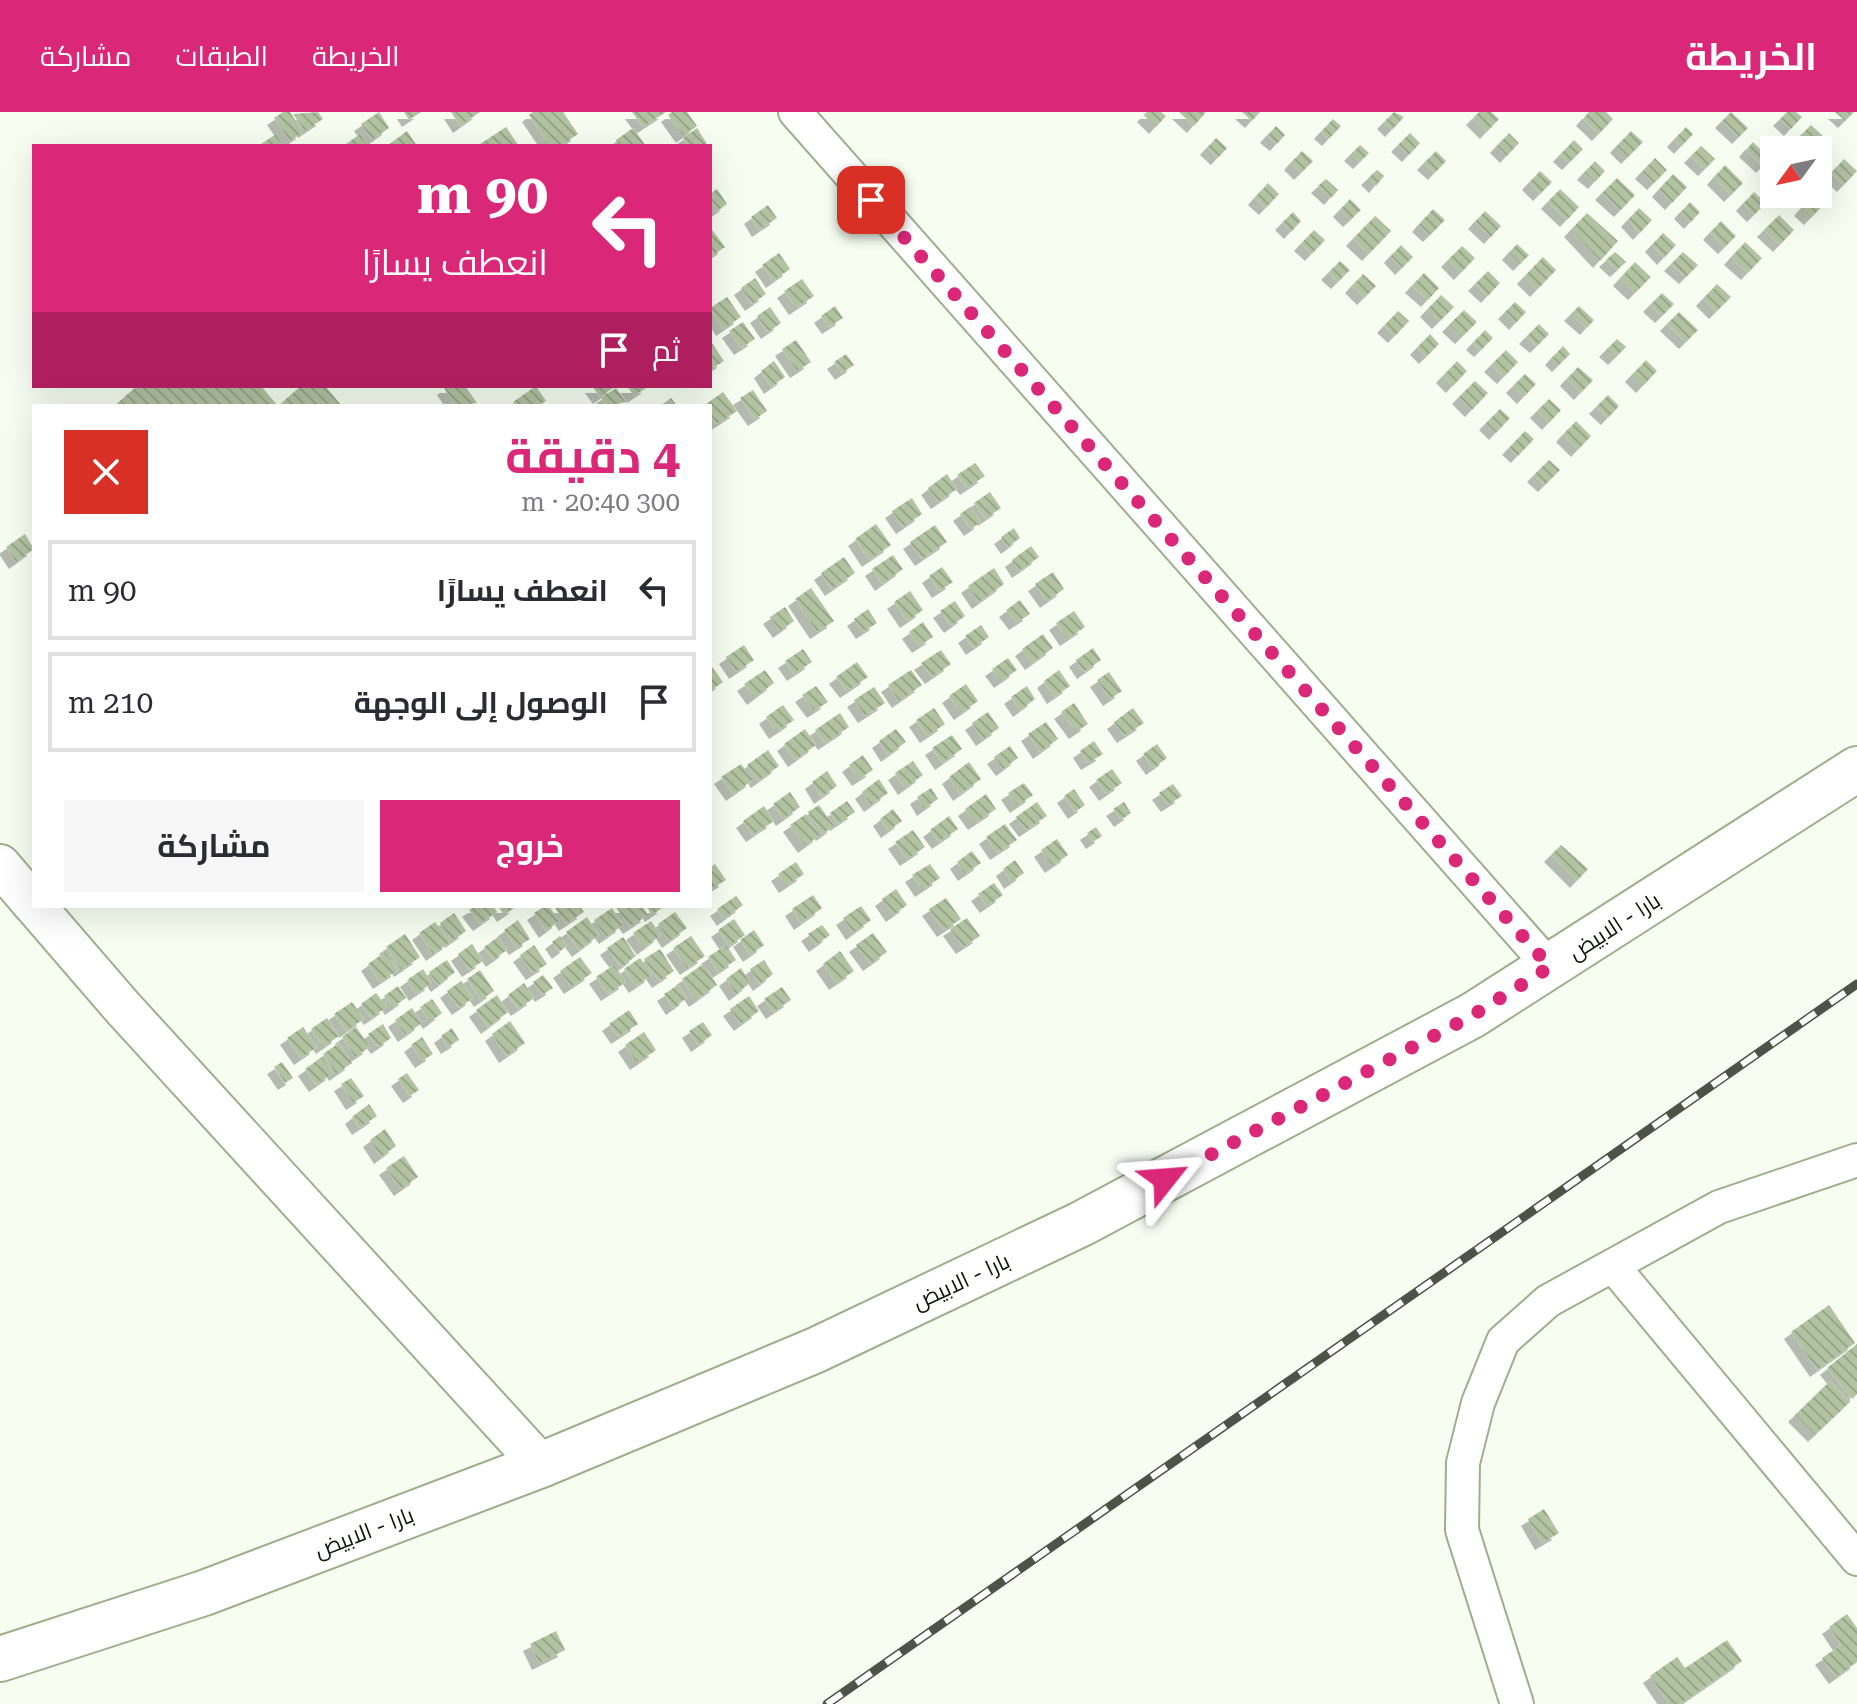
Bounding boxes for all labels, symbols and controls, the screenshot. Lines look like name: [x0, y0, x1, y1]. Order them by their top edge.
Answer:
text: الخريطة: [1685, 35, 1817, 79]
text: مشاركة: [40, 40, 131, 73]
text: الطبقات: [175, 40, 268, 73]
text: الخريطة: [312, 40, 399, 73]
north arrow: [1760, 136, 1832, 208]
map controls: [1760, 136, 1832, 208]
text: 90 m: [417, 161, 548, 227]
pin: [837, 166, 905, 234]
icon: left: [576, 176, 680, 280]
icon: arrive: [849, 178, 893, 222]
text: انعطف يسارًا: [361, 242, 548, 284]
icon: arrive: [592, 328, 636, 372]
text: ثم: [652, 333, 680, 368]
text: 4 دقيقة: [505, 429, 680, 485]
button: close: [64, 430, 148, 514]
text: 300 m · 20:40: [521, 487, 680, 517]
icon: left: [632, 568, 676, 612]
text: 90 m: [68, 573, 137, 608]
text: انعطف يسارًا: [437, 573, 608, 608]
icon: arrive: [632, 680, 676, 724]
text: 210 m: [68, 685, 153, 720]
text: الوصول إلى الوجهة: [354, 685, 608, 720]
button: مشاركة: [64, 800, 364, 892]
button: خروج: [380, 800, 680, 892]
street label: بارا - الابيض: [1564, 888, 1665, 966]
position arrow: [1123, 1137, 1207, 1221]
street label: بارا - الابيض: [909, 1248, 1014, 1316]
street label: بارا - الابيض: [311, 1502, 418, 1564]

